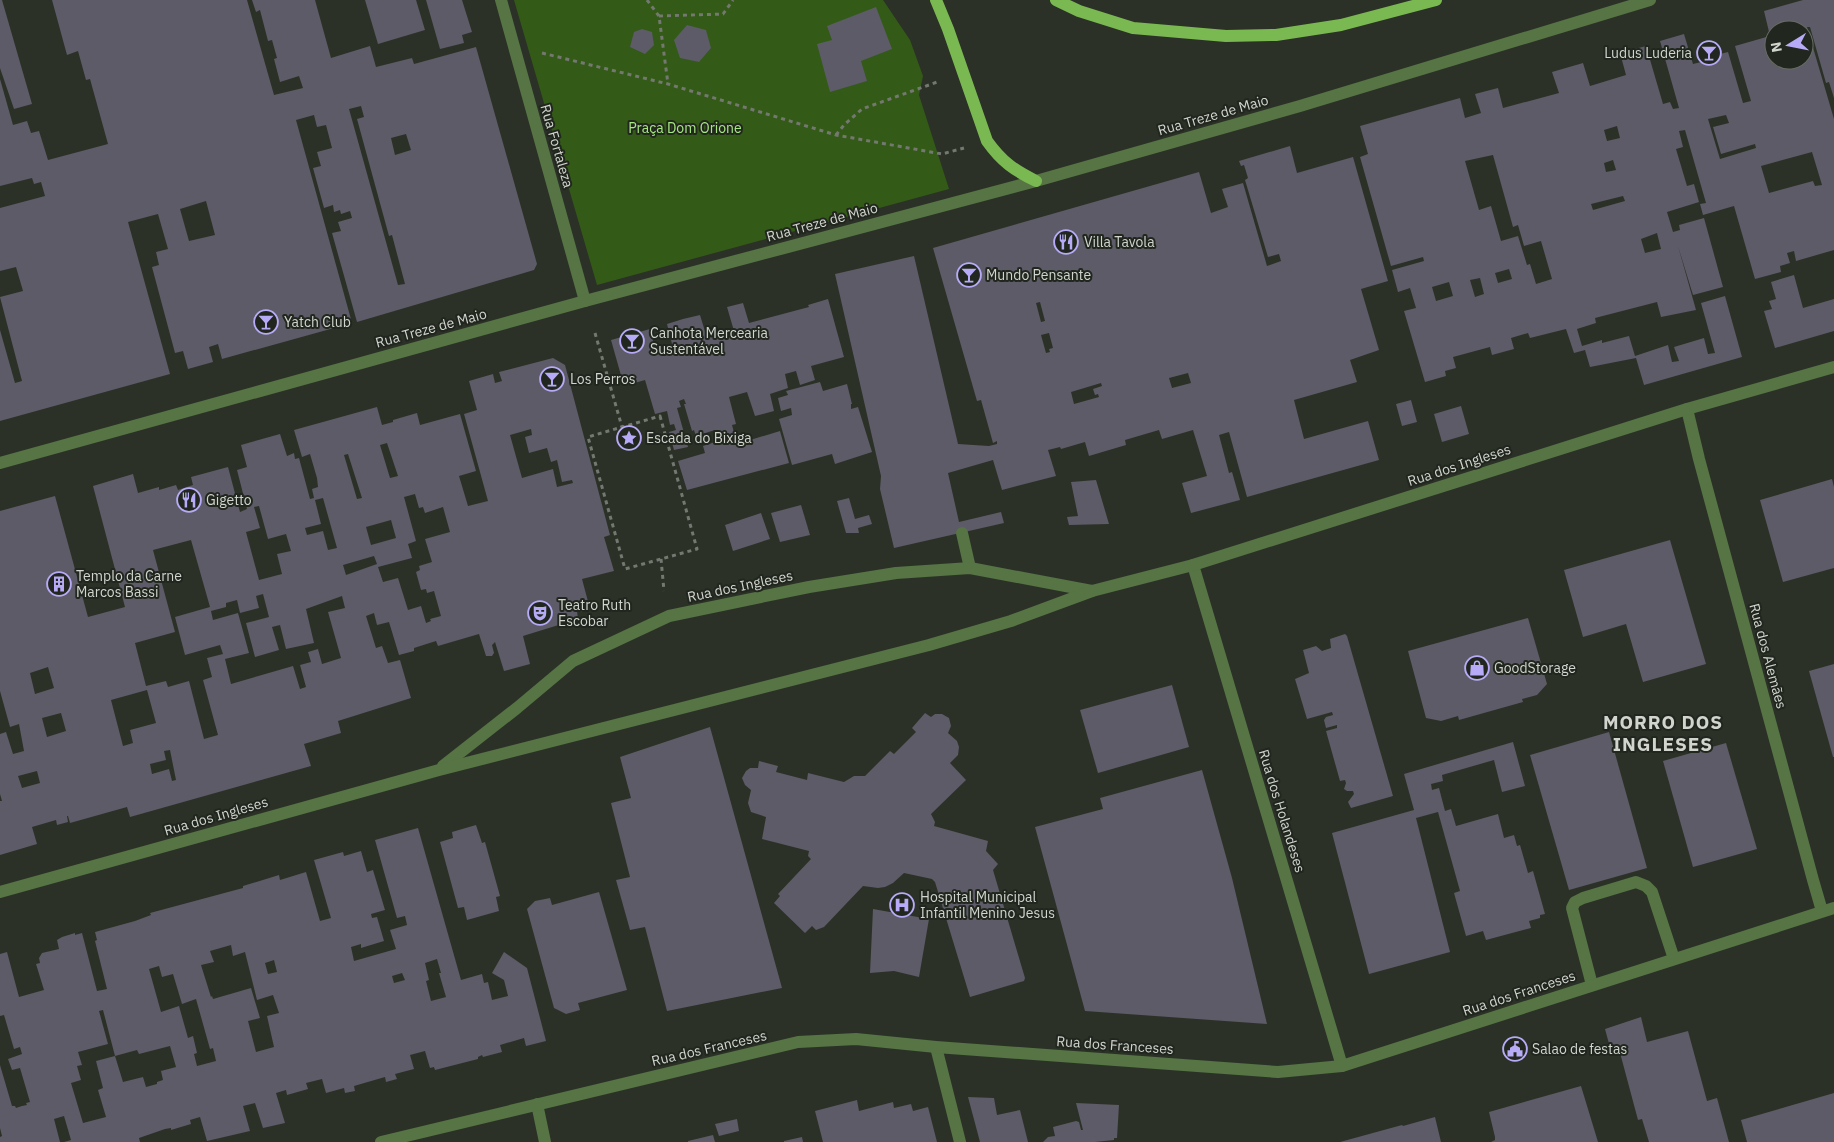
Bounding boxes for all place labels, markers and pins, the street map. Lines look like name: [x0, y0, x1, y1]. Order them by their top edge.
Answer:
bar icon: Ludus Luderia: [1696, 40, 1722, 66]
place label: Ludus Luderia: [1604, 44, 1693, 62]
restaurant icon: Villa Tavola: [1053, 229, 1079, 255]
place label: Villa Tavola: [1084, 233, 1155, 251]
bar icon: Mundo Pensante: [956, 262, 982, 288]
place label: Mundo Pensante: [986, 266, 1091, 284]
bar icon: Yatch Club: [253, 309, 279, 335]
place label: Yatch Club: [284, 313, 351, 331]
place label: Canhota Mercearia Sustentável: [650, 324, 768, 358]
bar icon: Canhota Mercearia Sustentável: [619, 328, 645, 354]
bar icon: Los Perros: [539, 366, 565, 392]
place label: Los Perros: [570, 370, 636, 388]
place icon: Escada do Bixiga: [616, 425, 642, 451]
place label: Escada do Bixiga: [646, 429, 752, 447]
restaurant icon: Gigetto: [176, 487, 202, 513]
place label: Gigetto: [206, 491, 252, 509]
place label: Templo da Carne Marcos Bassi: [76, 567, 182, 601]
building icon: Templo da Carne Marcos Bassi: [46, 571, 72, 597]
place label: Teatro Ruth Escobar: [558, 596, 631, 630]
theatre icon: Teatro Ruth Escobar: [527, 600, 553, 626]
shop icon: GoodStorage: [1464, 655, 1490, 681]
place label: GoodStorage: [1494, 659, 1576, 677]
place label: Hospital Municipal Infantil Menino Jesus: [920, 888, 1055, 922]
hospital icon: Hospital Municipal Infantil Menino Jesus: [889, 892, 915, 918]
public building icon: Salao de festas: [1502, 1036, 1528, 1062]
place label: Salao de festas: [1532, 1040, 1627, 1058]

